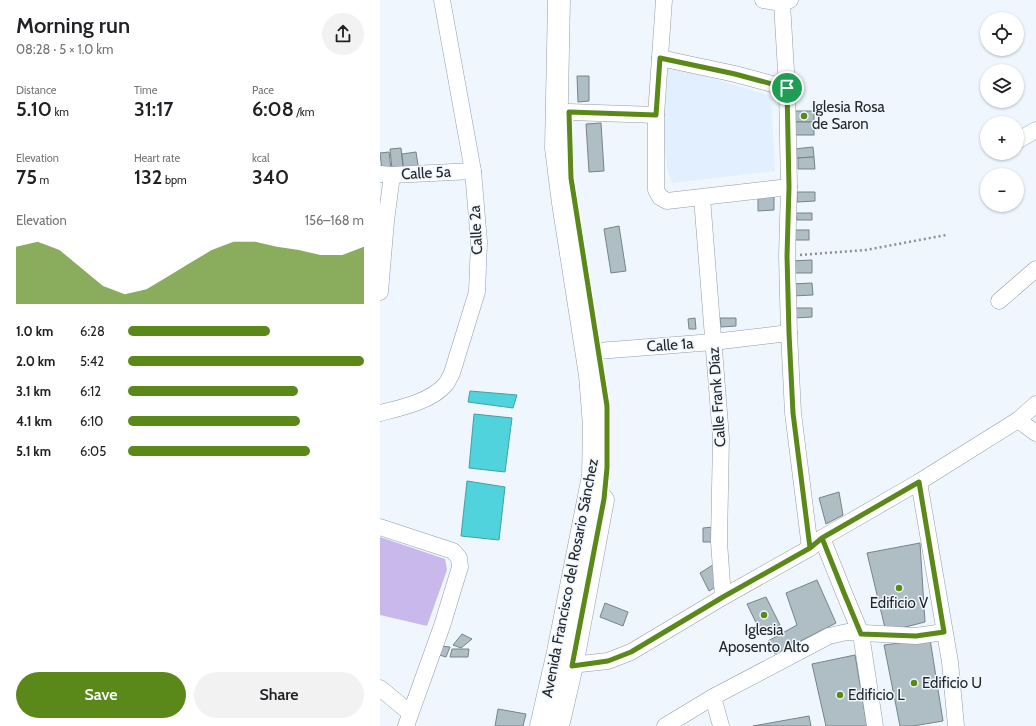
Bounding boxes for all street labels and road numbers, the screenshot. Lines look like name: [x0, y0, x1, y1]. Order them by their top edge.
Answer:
street label: Calle 5a: [401, 163, 452, 183]
street label: Calle 2a: [466, 204, 486, 255]
street label: Calle 1a: [646, 334, 695, 356]
street label: Calle Frank Díaz: [705, 346, 729, 448]
street label: Avenida Francisco del Rosario Sánchez: [538, 457, 602, 699]

